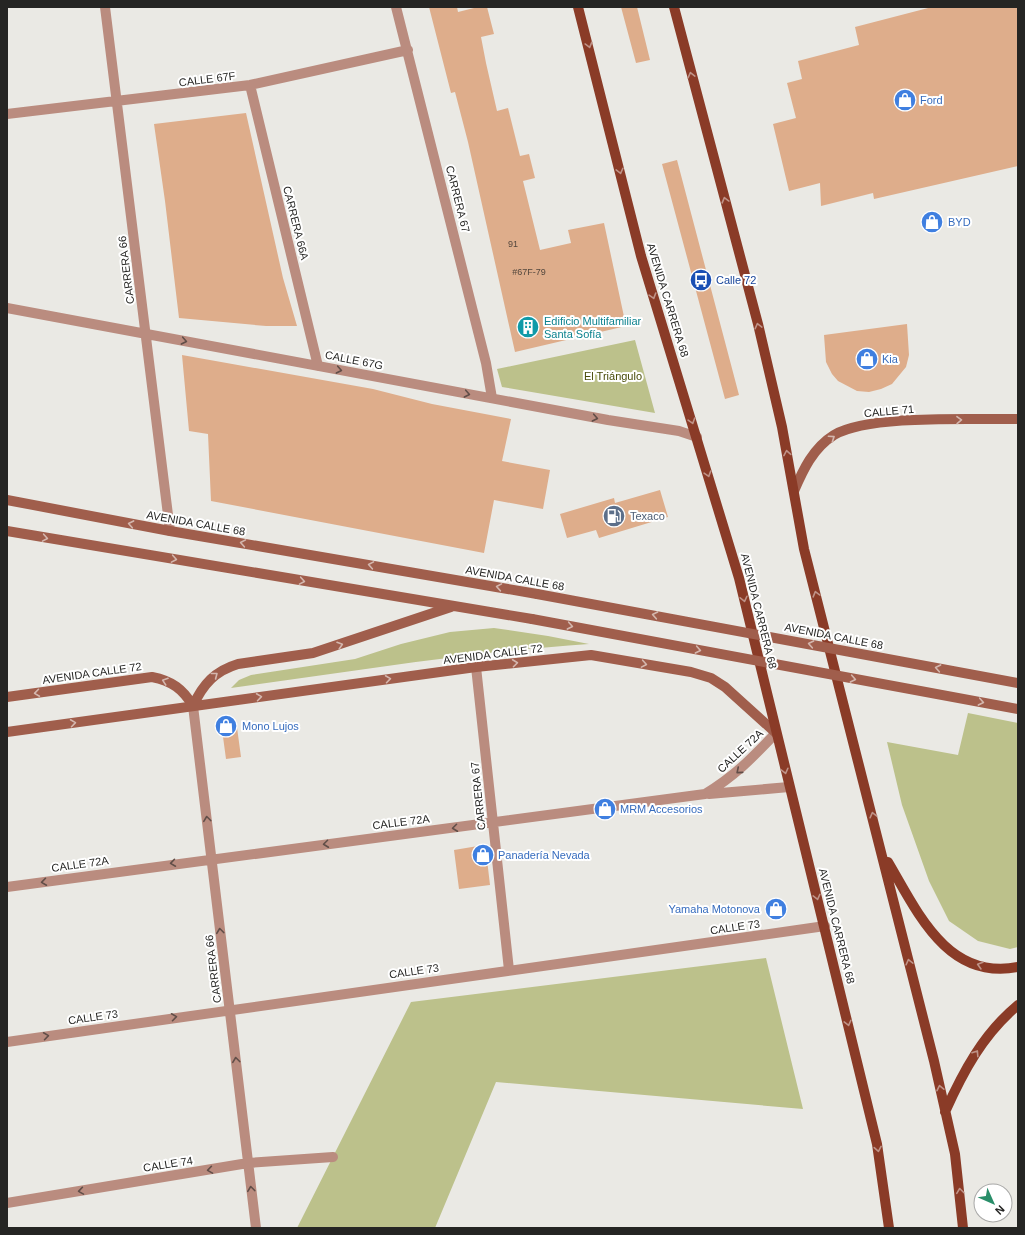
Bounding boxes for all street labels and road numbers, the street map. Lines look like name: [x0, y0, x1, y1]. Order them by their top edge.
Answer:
street label: CALLE 67F: [178, 70, 236, 88]
street label: CARRERA 67: [444, 164, 472, 234]
street label: CARRERA 66A: [281, 185, 311, 262]
street label: CARRERA 66: [116, 235, 136, 305]
street label: AVENIDA CARRERA 68: [645, 242, 691, 358]
street label: CALLE 67G: [324, 349, 384, 371]
street label: CALLE 71: [863, 403, 915, 419]
street label: AVENIDA CALLE 68: [146, 508, 246, 538]
street label: AVENIDA CARRERA 68: [739, 552, 779, 670]
street label: AVENIDA CALLE 68: [465, 563, 565, 593]
street label: AVENIDA CALLE 68: [784, 621, 884, 651]
street label: AVENIDA CALLE 72: [443, 642, 543, 666]
street label: AVENIDA CALLE 72: [42, 660, 142, 686]
street label: CALLE 72A: [715, 727, 766, 775]
street label: CARRERA 67: [468, 761, 488, 831]
street label: CALLE 72A: [372, 812, 431, 831]
street label: CALLE 72A: [51, 854, 110, 874]
street label: AVENIDA CARRERA 68: [817, 867, 857, 985]
street label: CALLE 73: [709, 918, 761, 936]
street label: CARRERA 66: [203, 934, 223, 1004]
street label: CALLE 73: [388, 962, 440, 980]
street label: CALLE 73: [67, 1008, 119, 1026]
street label: CALLE 74: [142, 1154, 194, 1174]

